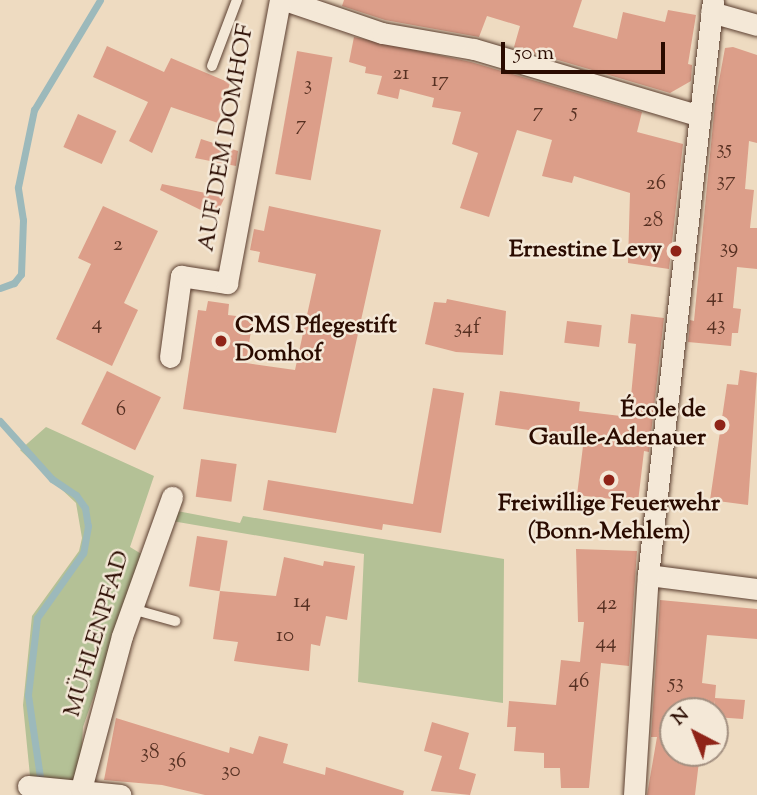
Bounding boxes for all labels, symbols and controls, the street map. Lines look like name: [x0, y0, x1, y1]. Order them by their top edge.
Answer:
street label: AUF DEM DOMHOF: [193, 22, 261, 254]
scale bar: [505, 28, 670, 72]
text: 50 m: [514, 39, 554, 69]
house number: 21: [393, 61, 409, 87]
house number: 17: [431, 68, 449, 94]
house number: 3: [304, 72, 312, 98]
house number: 7: [533, 99, 543, 125]
house number: 5: [570, 99, 578, 125]
house number: 7: [296, 112, 306, 138]
house number: 35: [716, 136, 732, 162]
house number: 37: [716, 168, 736, 194]
house number: 26: [646, 171, 666, 197]
house number: 28: [643, 208, 663, 234]
house number: 2: [113, 232, 123, 258]
house number: 39: [720, 235, 738, 261]
place label: Ernestine Levy: [509, 237, 662, 265]
marker: Ernestine Levy: [668, 243, 684, 259]
house number: 41: [706, 284, 724, 310]
house number: 4: [92, 311, 102, 337]
house number: 43: [706, 312, 726, 338]
place label: CMS Pflegestift Domhof: [235, 313, 397, 369]
house number: 34f: [454, 315, 480, 341]
marker: CMS Pflegestift Domhof: [213, 333, 229, 349]
house number: 6: [116, 397, 126, 423]
place label: École de Gaulle-Adenauer: [529, 397, 706, 453]
marker: École de Gaulle-Adenauer: [712, 417, 728, 433]
marker: Freiwillige Feuerwehr (Bonn-Mehlem): [601, 472, 617, 488]
place label: Freiwillige Feuerwehr (Bonn-Mehlem): [498, 491, 720, 547]
street label: MÜHLENPFAD: [59, 547, 137, 721]
house number: 14: [293, 589, 311, 615]
house number: 42: [597, 591, 617, 617]
house number: 10: [276, 623, 294, 649]
house number: 44: [595, 630, 617, 656]
house number: 46: [569, 669, 589, 695]
house number: 53: [668, 670, 684, 696]
north arrow: [659, 697, 729, 767]
text: N: [666, 702, 696, 733]
house number: 38: [141, 740, 159, 766]
house number: 36: [168, 749, 186, 775]
house number: 30: [221, 758, 241, 784]

